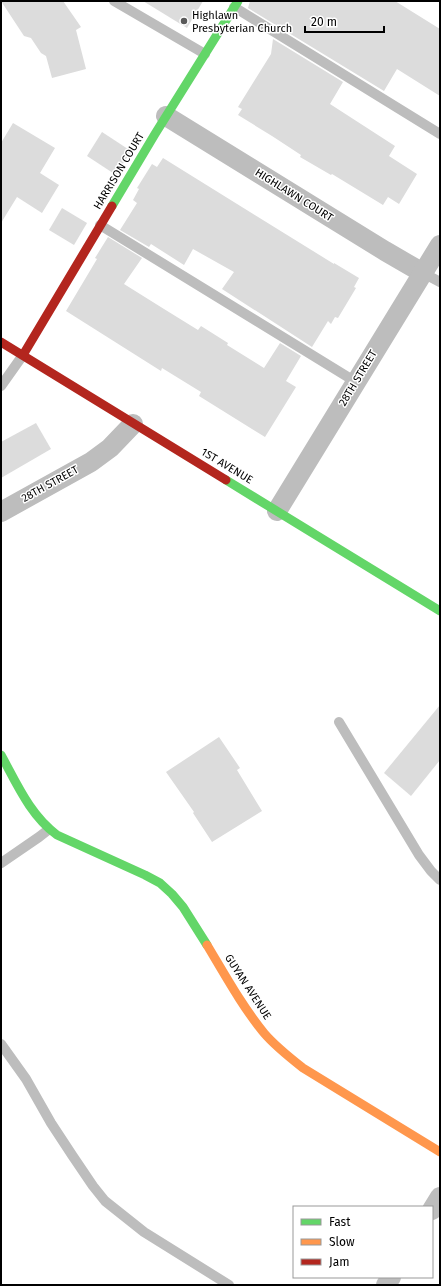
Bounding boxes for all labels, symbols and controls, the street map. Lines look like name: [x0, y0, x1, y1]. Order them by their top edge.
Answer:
scale bar: [305, 8, 384, 34]
place label: Highlawn Presbyterian Church: [192, 9, 292, 35]
text: 20 m: [311, 15, 337, 29]
marker: Highlawn Presbyterian Church: [179, 16, 189, 26]
street label: HARRISON COURT: [91, 130, 147, 212]
street label: HIGHLAWN COURT: [253, 166, 336, 224]
street label: 28TH STREET: [336, 347, 380, 408]
street label: 1ST AVENUE: [199, 446, 255, 487]
street label: 28TH STREET: [19, 463, 81, 505]
street label: GUYAN AVENUE: [222, 952, 274, 1022]
legend: [293, 1206, 433, 1278]
text: Fast: [329, 1215, 351, 1229]
text: Slow: [329, 1235, 355, 1249]
text: Jam: [329, 1255, 349, 1269]

